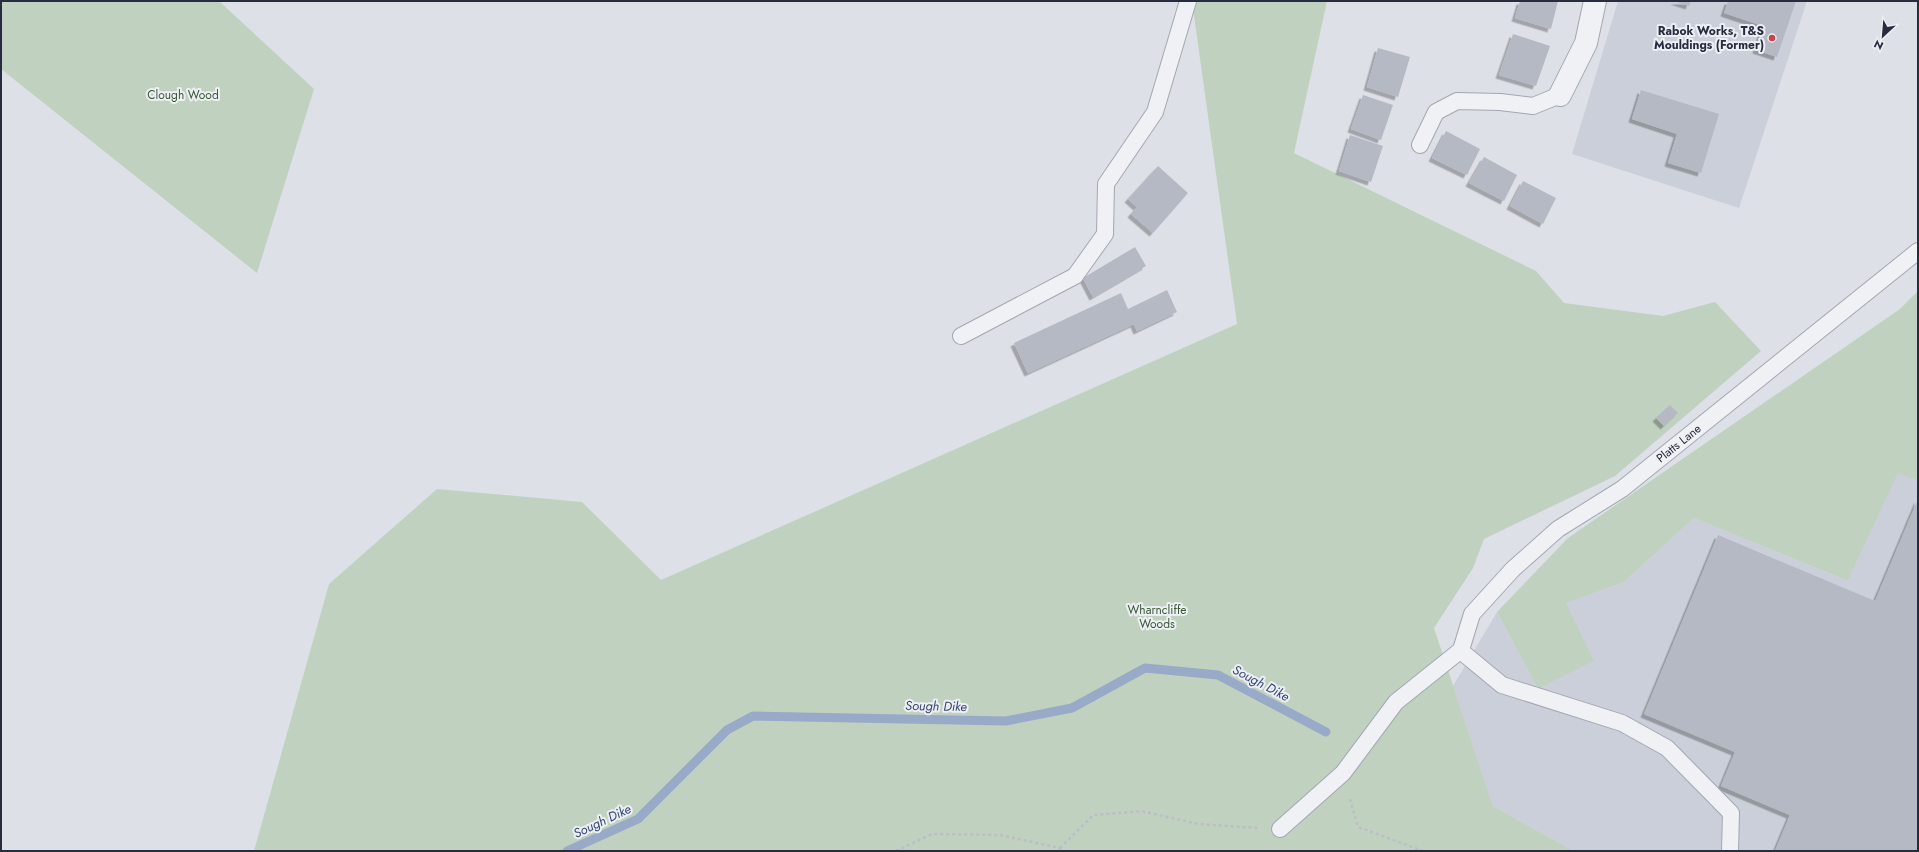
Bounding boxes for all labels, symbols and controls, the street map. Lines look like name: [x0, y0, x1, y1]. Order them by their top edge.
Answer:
north arrow: [1863, 16, 1903, 56]
place label: Rabok Works, T&S Mouldings (Former): [1654, 22, 1764, 54]
marker: Rabok Works, T&S Mouldings (Former): [1767, 33, 1777, 43]
text: N: [1871, 36, 1886, 54]
park label: Clough Wood: [147, 86, 219, 104]
street label: Platts Lane: [1652, 420, 1705, 467]
park label: Wharncliffe Woods: [1127, 601, 1187, 633]
water label: Sough Dike: [1229, 660, 1293, 706]
water label: Sough Dike: [905, 696, 968, 716]
water label: Sough Dike: [570, 799, 634, 843]

